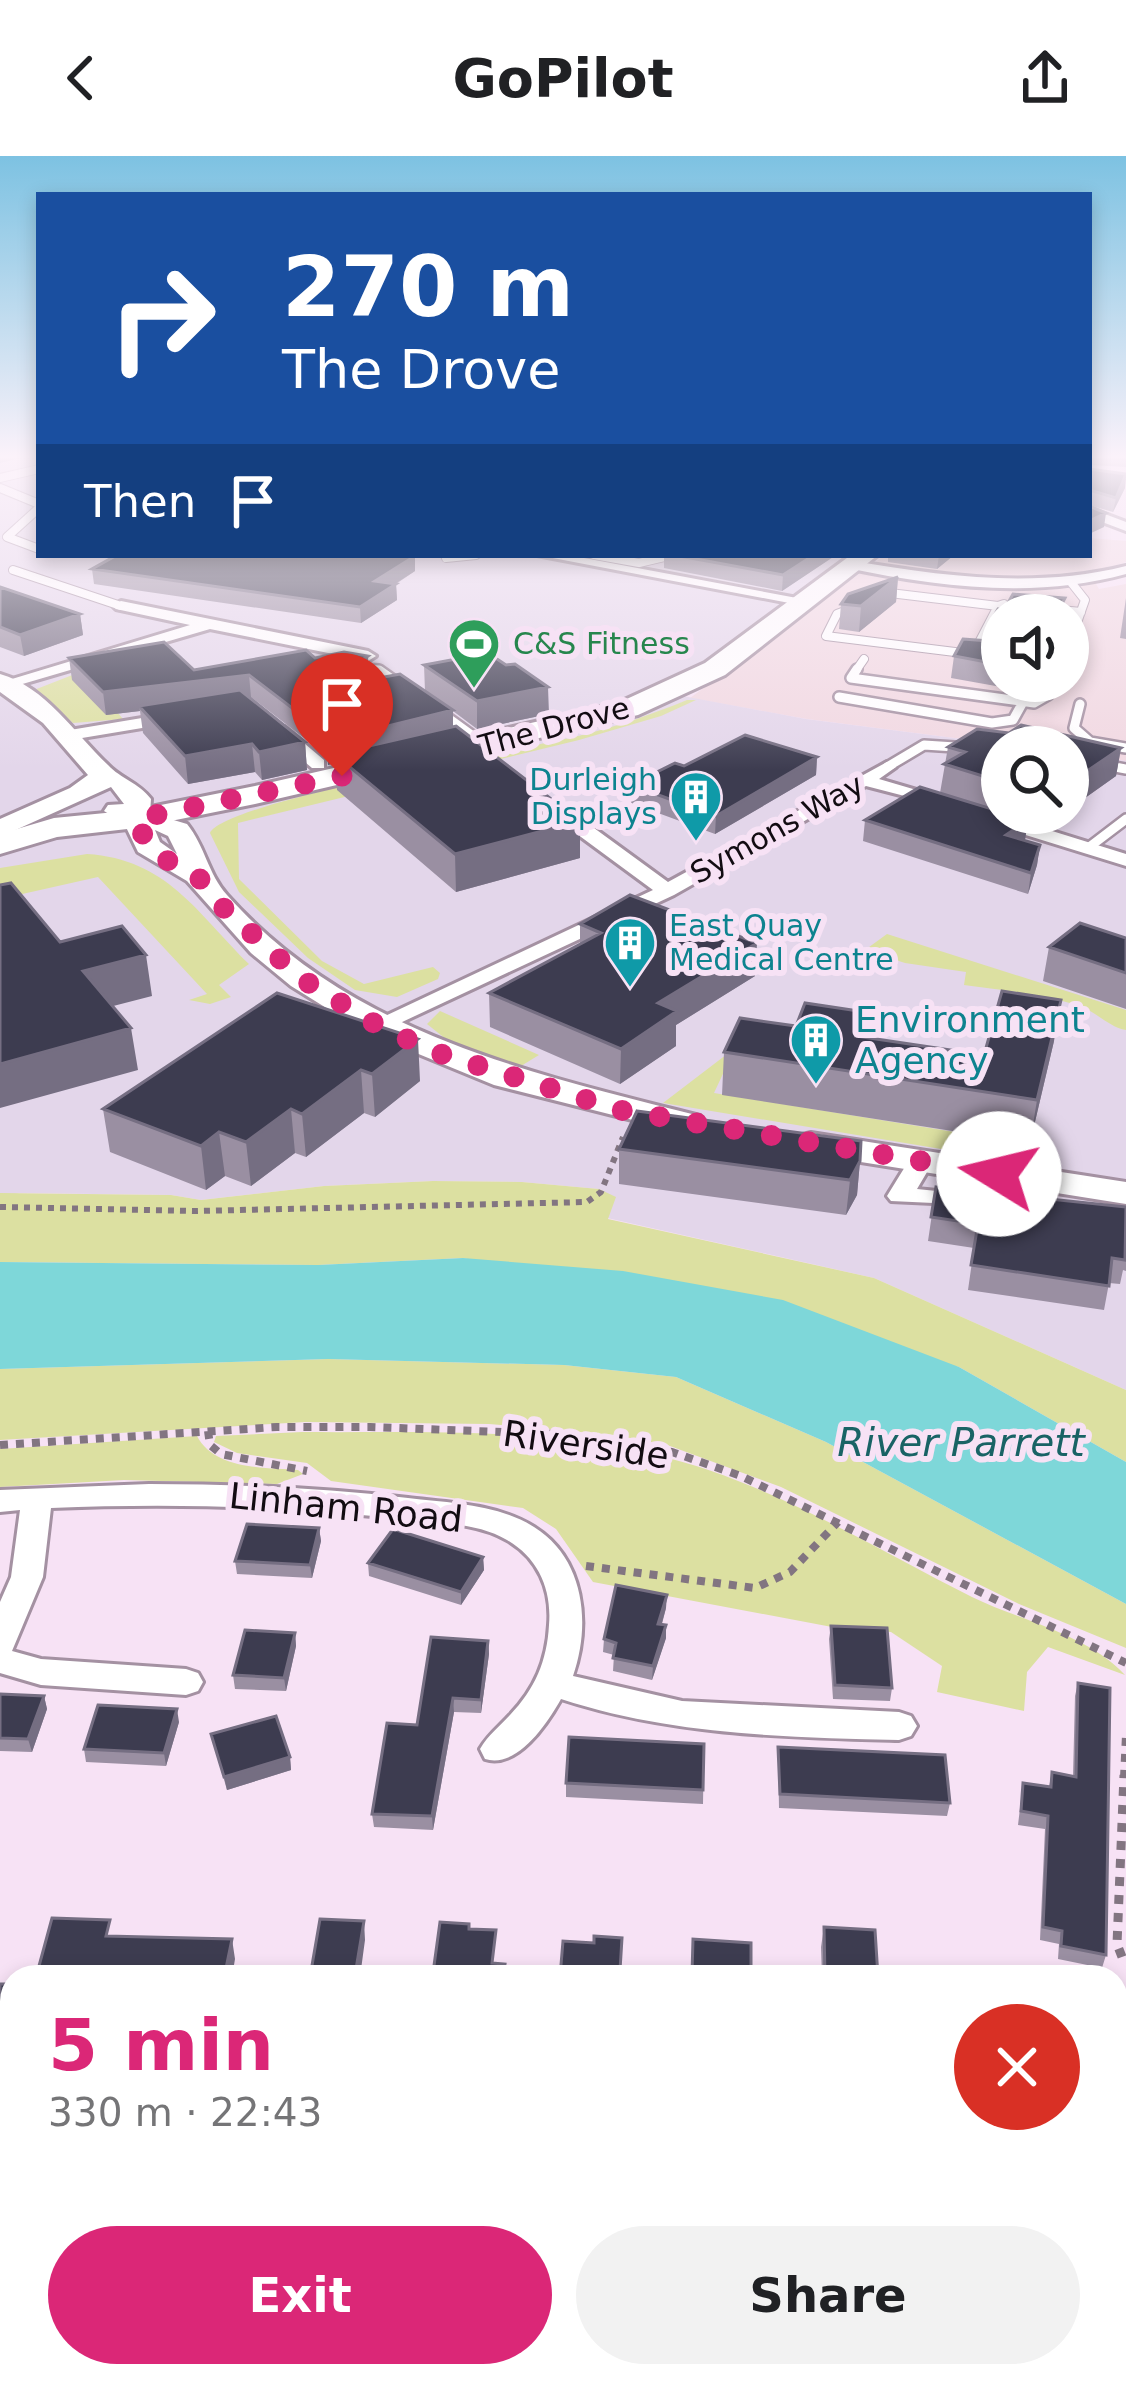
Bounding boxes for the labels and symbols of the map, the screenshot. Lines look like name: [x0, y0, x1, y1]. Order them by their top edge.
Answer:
sports icon: C&S Fitness: [446, 616, 502, 690]
place label: C&S Fitness: [513, 626, 690, 661]
pin: [291, 653, 393, 776]
street label: The Drove: [474, 690, 633, 764]
place label: Durleigh Displays: [529, 762, 657, 831]
street label: Symons Way: [684, 767, 869, 891]
building icon: Durleigh Displays: [668, 769, 724, 843]
place label: East Quay Medical Centre: [669, 908, 894, 977]
building icon: East Quay Medical Centre: [602, 915, 658, 989]
place label: Environment Agency: [855, 999, 1085, 1081]
building icon: Environment Agency: [788, 1012, 844, 1086]
position arrow: [936, 1111, 1062, 1237]
street label: Riverside: [500, 1413, 671, 1476]
water label: River Parrett: [837, 1420, 1086, 1465]
street label: Linham Road: [227, 1475, 465, 1540]

